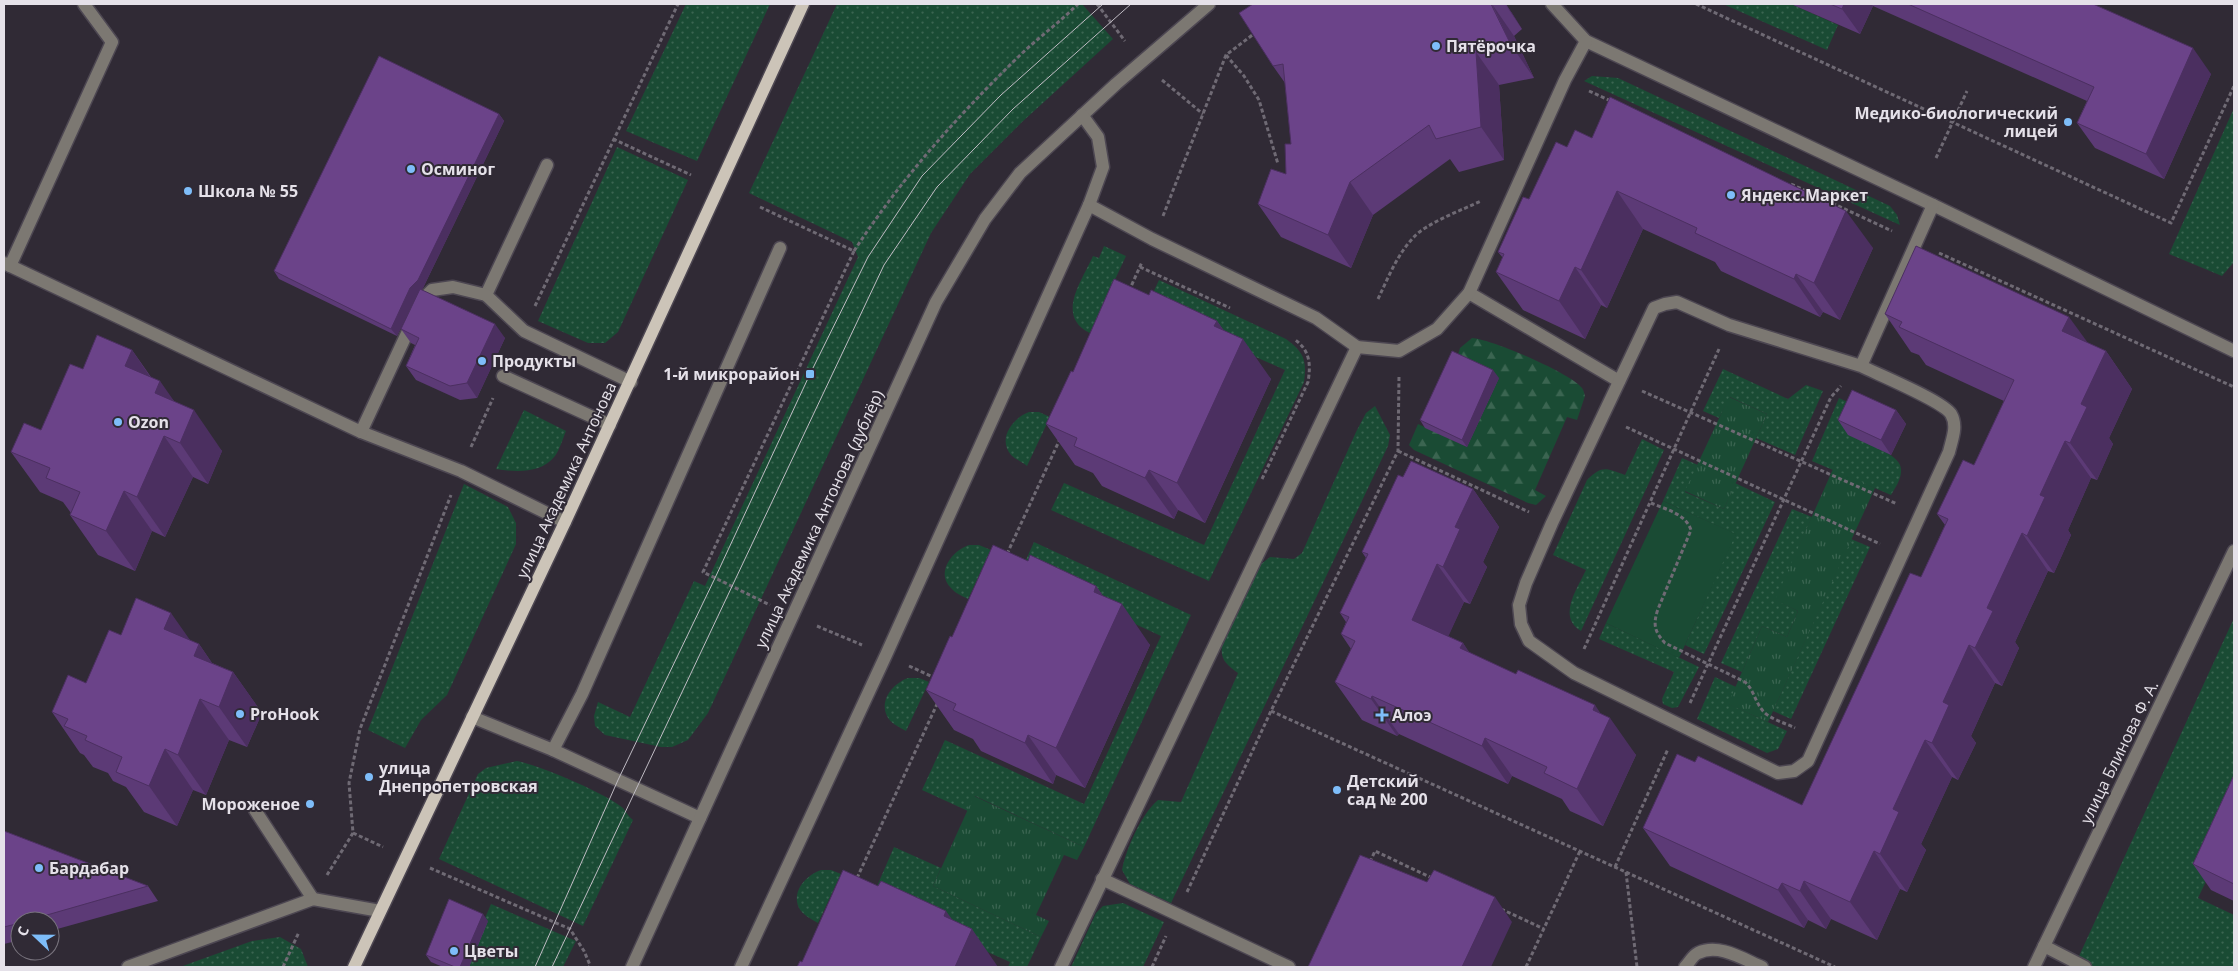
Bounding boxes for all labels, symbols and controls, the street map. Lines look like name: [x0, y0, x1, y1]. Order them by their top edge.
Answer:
place label: Пятёрочка: [1446, 35, 1536, 57]
marker: Пятёрочка: [1430, 40, 1442, 52]
place label: Медико-биологический лицей: [1854, 102, 2058, 142]
marker: Медико-биологический лицей: [2062, 116, 2074, 128]
place label: Осминог: [421, 158, 495, 180]
marker: Осминог: [405, 163, 417, 175]
place label: Школа № 55: [198, 180, 298, 202]
place label: Яндекс.Маркет: [1740, 184, 1868, 206]
marker: Школа № 55: [182, 185, 194, 197]
marker: Яндекс.Маркет: [1725, 189, 1737, 201]
place label: Продукты: [492, 350, 576, 372]
marker: Продукты: [476, 355, 488, 367]
place label: 1-й микрорайон: [663, 363, 800, 385]
marker: 1-й микрорайон: [804, 368, 816, 380]
street label: улица Академика Антонова: [511, 378, 621, 582]
street label: улица Академика Антонова (дублёр): [749, 386, 889, 652]
place label: Ozon: [128, 411, 169, 433]
marker: Ozon: [112, 416, 124, 428]
street label: улица Блинова Ф. А.: [2075, 677, 2163, 827]
place label: ProHook: [250, 703, 319, 725]
place label: Алоэ: [1392, 704, 1431, 726]
marker: ProHook: [234, 708, 246, 720]
marker: Алоэ: [1376, 709, 1388, 721]
place label: улица Днепропетровская: [379, 757, 538, 797]
place label: Детский сад № 200: [1347, 770, 1428, 810]
marker: улица Днепропетровская: [363, 771, 375, 783]
marker: Детский сад № 200: [1331, 784, 1343, 796]
place label: Мороженое: [202, 793, 300, 815]
marker: Мороженое: [304, 798, 316, 810]
place label: Бардабар: [49, 857, 129, 879]
marker: Бардабар: [33, 862, 45, 874]
north arrow: [10, 911, 60, 961]
text: С: [12, 923, 33, 939]
place label: Цветы: [464, 940, 518, 962]
marker: Цветы: [448, 945, 460, 957]

